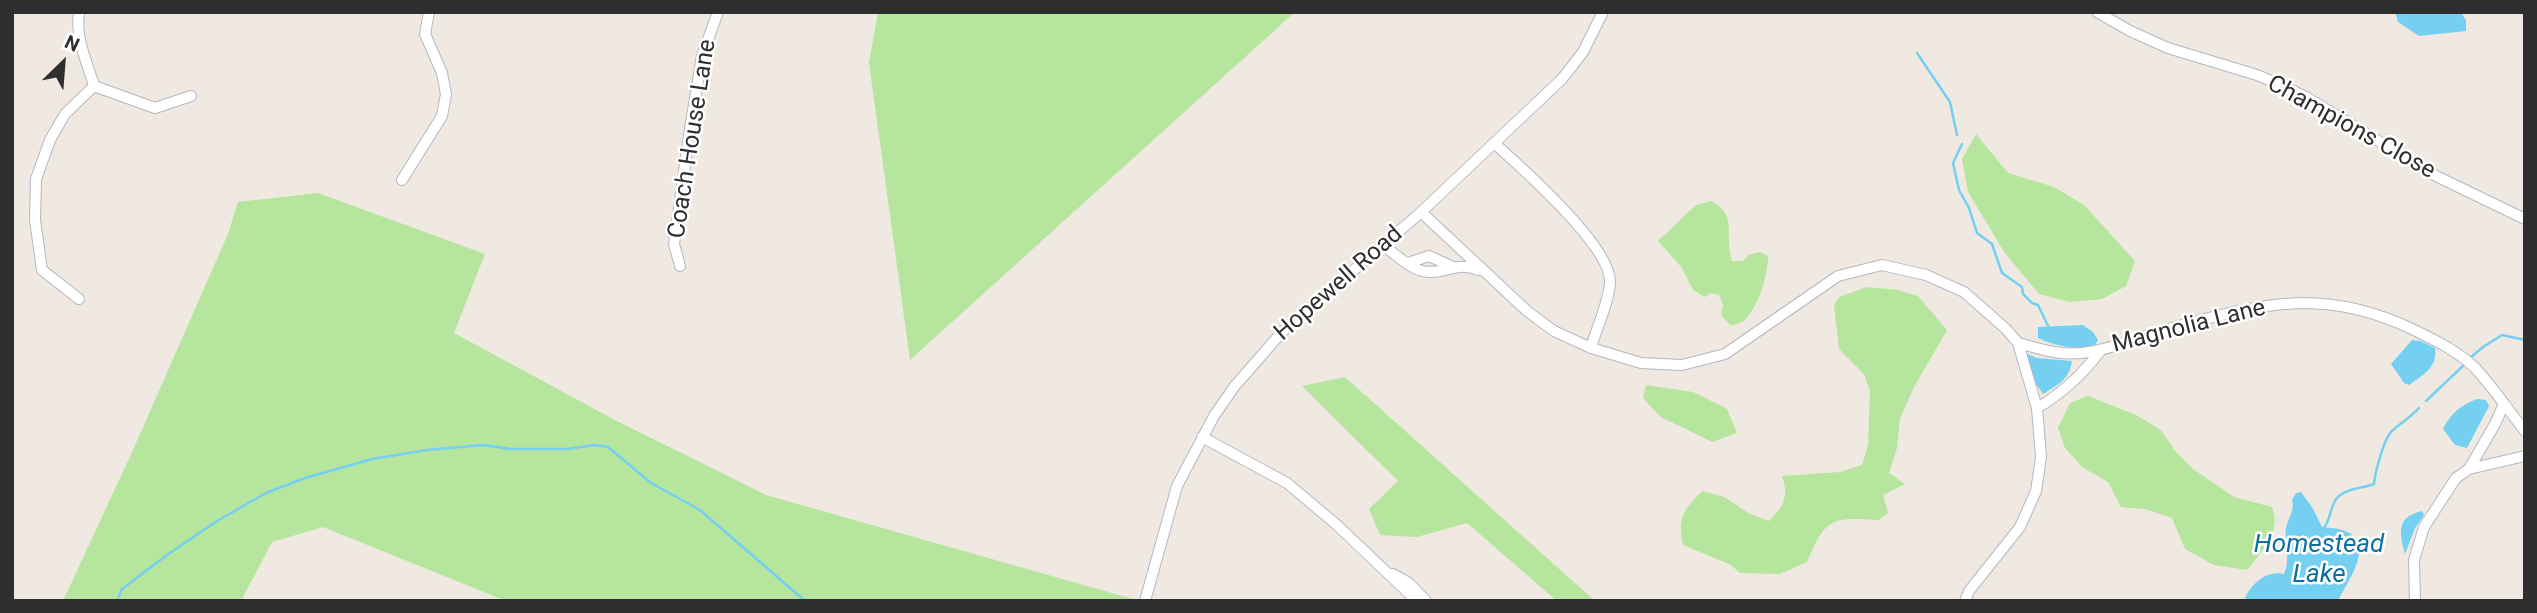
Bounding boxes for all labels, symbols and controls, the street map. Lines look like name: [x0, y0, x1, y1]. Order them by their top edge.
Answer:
north arrow: [28, 28, 98, 98]
text: N: [61, 30, 83, 57]
street label: Coach House Lane: [663, 37, 723, 241]
street label: Champions Close: [2262, 70, 2440, 186]
street label: Hopewell Road: [1269, 220, 1409, 348]
street label: Magnolia Lane: [2109, 294, 2269, 360]
water label: Homestead Lake: [2254, 529, 2384, 590]

